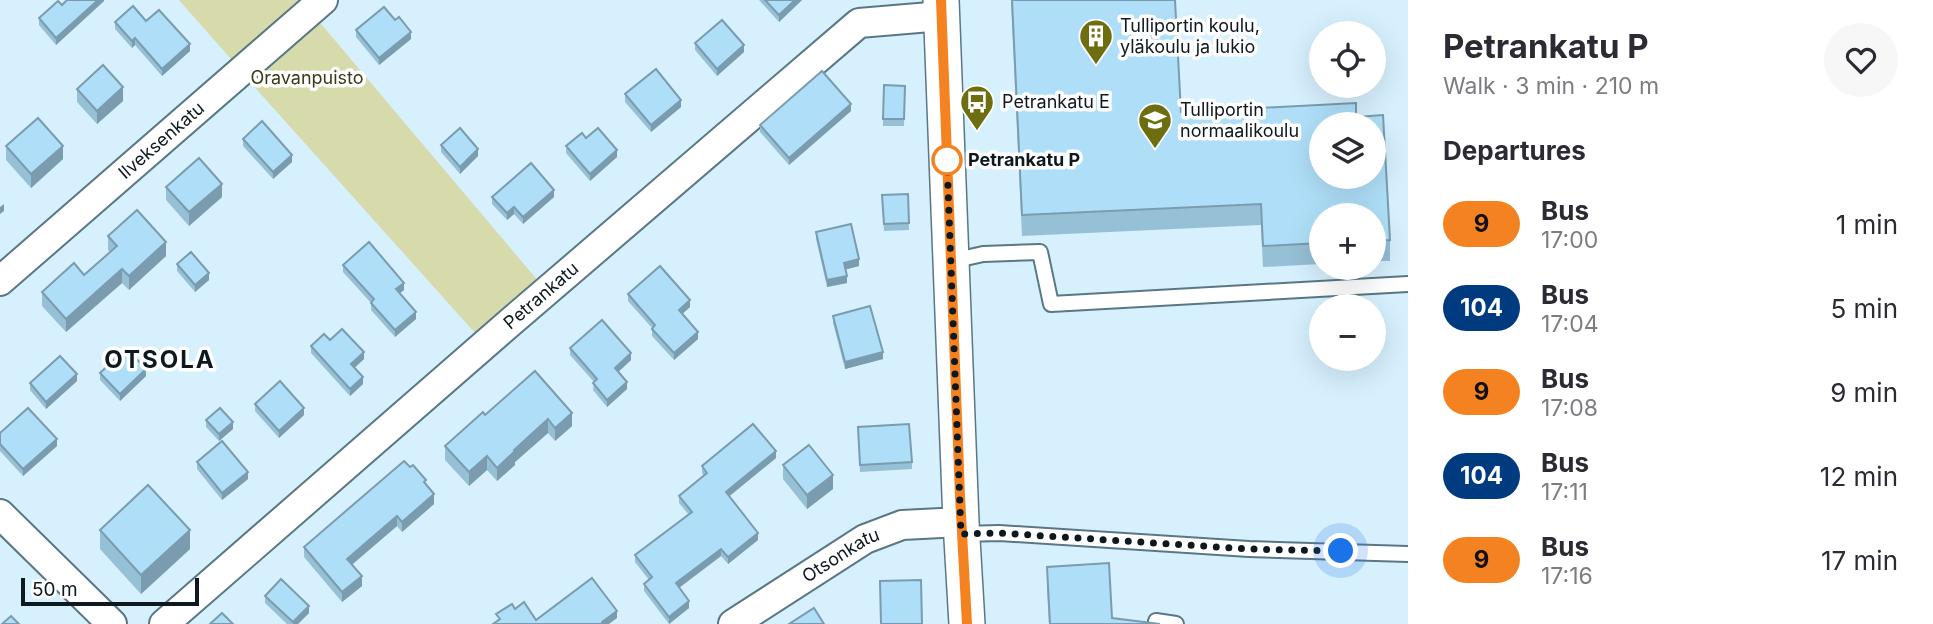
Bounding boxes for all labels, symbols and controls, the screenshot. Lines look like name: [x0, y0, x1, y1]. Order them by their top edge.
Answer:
place label: Tulliportin koulu, yläkoulu ja lukio: [1120, 15, 1260, 57]
building icon: Tulliportin koulu, yläkoulu ja lukio: [1077, 17, 1115, 66]
map controls: [1309, 21, 1386, 371]
button: locate: [1309, 21, 1386, 98]
button: heart: [1824, 23, 1898, 97]
text: Petrankatu P: [1443, 26, 1649, 66]
park label: Oravanpuisto: [250, 67, 364, 88]
text: Walk · 3 min · 210 m: [1443, 72, 1659, 100]
bus stop icon: Petrankatu E: [958, 83, 996, 132]
place label: Petrankatu E: [1002, 91, 1110, 112]
street label: Ilveksenkatu: [114, 97, 208, 183]
place label: Tulliportin normaalikoulu: [1180, 99, 1299, 141]
school or university icon: Tulliportin normaalikoulu: [1136, 101, 1174, 150]
button: layers: [1309, 112, 1386, 189]
text: Departures: [1443, 135, 1586, 166]
marker: Petrankatu P: [932, 145, 962, 175]
place label: Petrankatu P: [968, 149, 1080, 170]
text: Bus: [1541, 195, 1589, 226]
button: +: [1309, 203, 1386, 280]
text: 9: [1474, 209, 1489, 238]
text: 1 min: [1836, 209, 1898, 240]
text: 17:00: [1541, 226, 1598, 254]
street label: Petrankatu: [499, 258, 583, 333]
text: Bus: [1541, 279, 1589, 310]
text: 104: [1460, 293, 1503, 322]
text: 5 min: [1830, 293, 1898, 324]
button: −: [1309, 294, 1386, 371]
text: 17:04: [1541, 310, 1599, 338]
district label: OTSOLA: [104, 345, 216, 374]
text: Bus: [1541, 363, 1589, 394]
text: 9: [1474, 377, 1489, 406]
text: 9 min: [1830, 377, 1898, 408]
text: 17:08: [1541, 394, 1598, 422]
text: Bus: [1541, 447, 1589, 478]
text: 104: [1460, 461, 1503, 490]
text: 12 min: [1820, 461, 1898, 492]
text: 17:11: [1541, 478, 1588, 506]
street label: Otsonkatu: [798, 524, 882, 587]
text: Bus: [1541, 531, 1589, 562]
your location: [1323, 533, 1358, 568]
text: 9: [1474, 545, 1489, 574]
text: 17 min: [1821, 545, 1898, 576]
text: 17:16: [1541, 562, 1593, 590]
scale bar: [21, 575, 200, 607]
text: 50 m: [32, 578, 78, 601]

